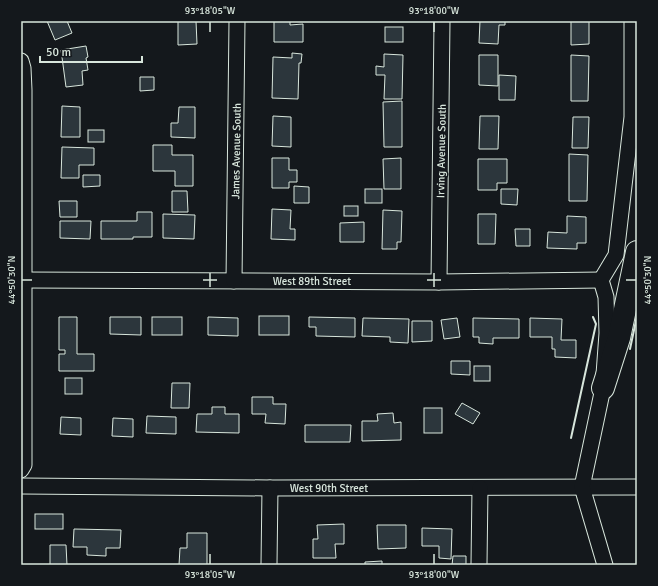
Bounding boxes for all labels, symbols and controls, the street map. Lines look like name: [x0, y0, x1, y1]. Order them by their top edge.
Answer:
text: 93°18'05"W: [185, 5, 236, 17]
text: 93°18'00"W: [409, 5, 460, 17]
scale bar: [40, 38, 142, 64]
text: 50 m: [46, 45, 71, 60]
street label: James Avenue South: [229, 103, 244, 199]
street label: Irving Avenue South: [434, 104, 449, 198]
text: 44°50'30"N: [6, 256, 18, 304]
text: 44°50'30"N: [642, 256, 654, 304]
street label: West 89th Street: [273, 275, 351, 288]
street label: West 90th Street: [290, 482, 368, 495]
text: 93°18'05"W: [185, 569, 236, 581]
text: 93°18'00"W: [409, 569, 460, 581]

